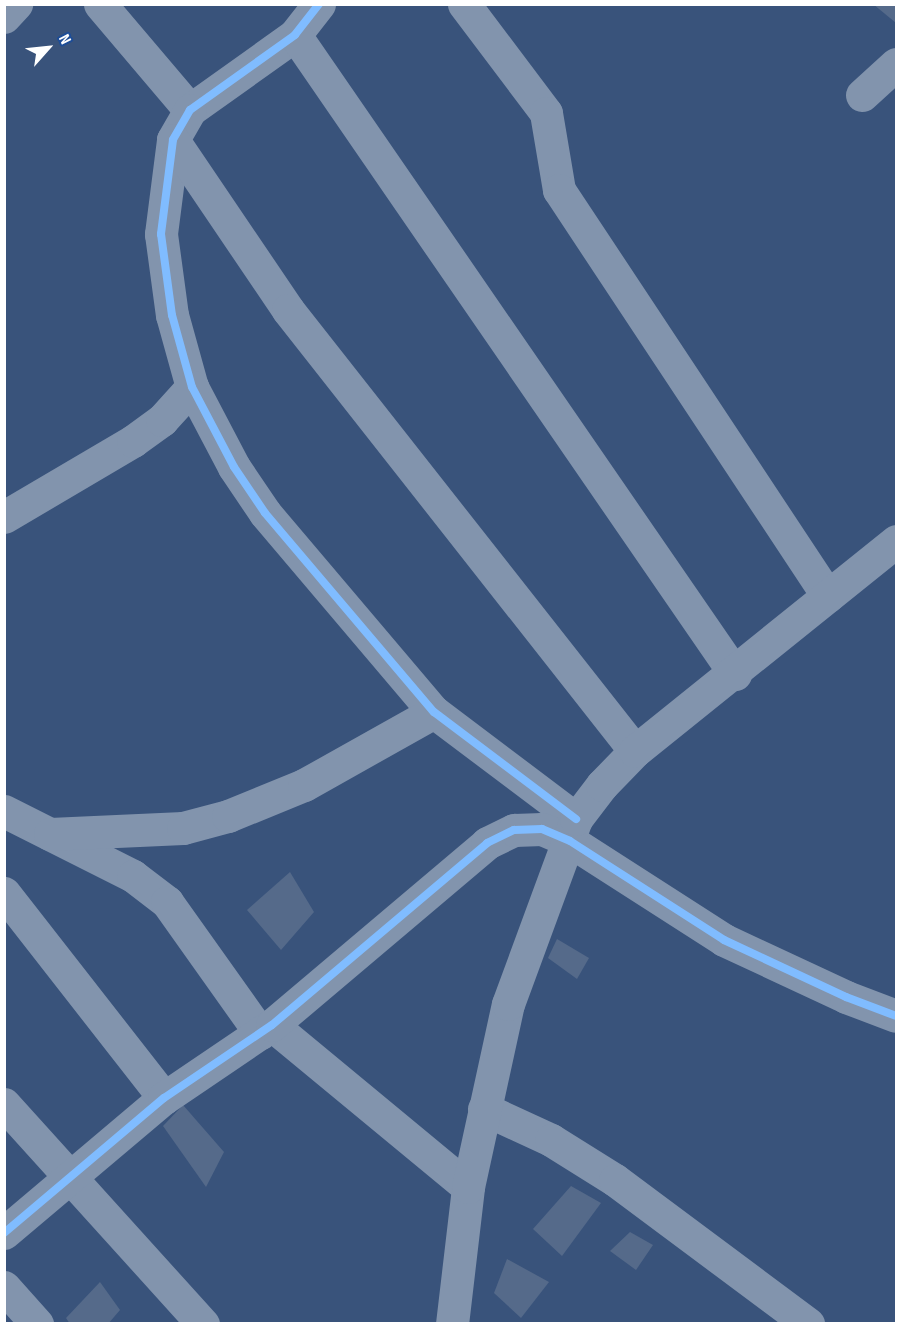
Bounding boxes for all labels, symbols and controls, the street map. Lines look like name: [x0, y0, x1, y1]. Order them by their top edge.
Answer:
north arrow: [18, 18, 78, 78]
text: N: [54, 31, 75, 48]

